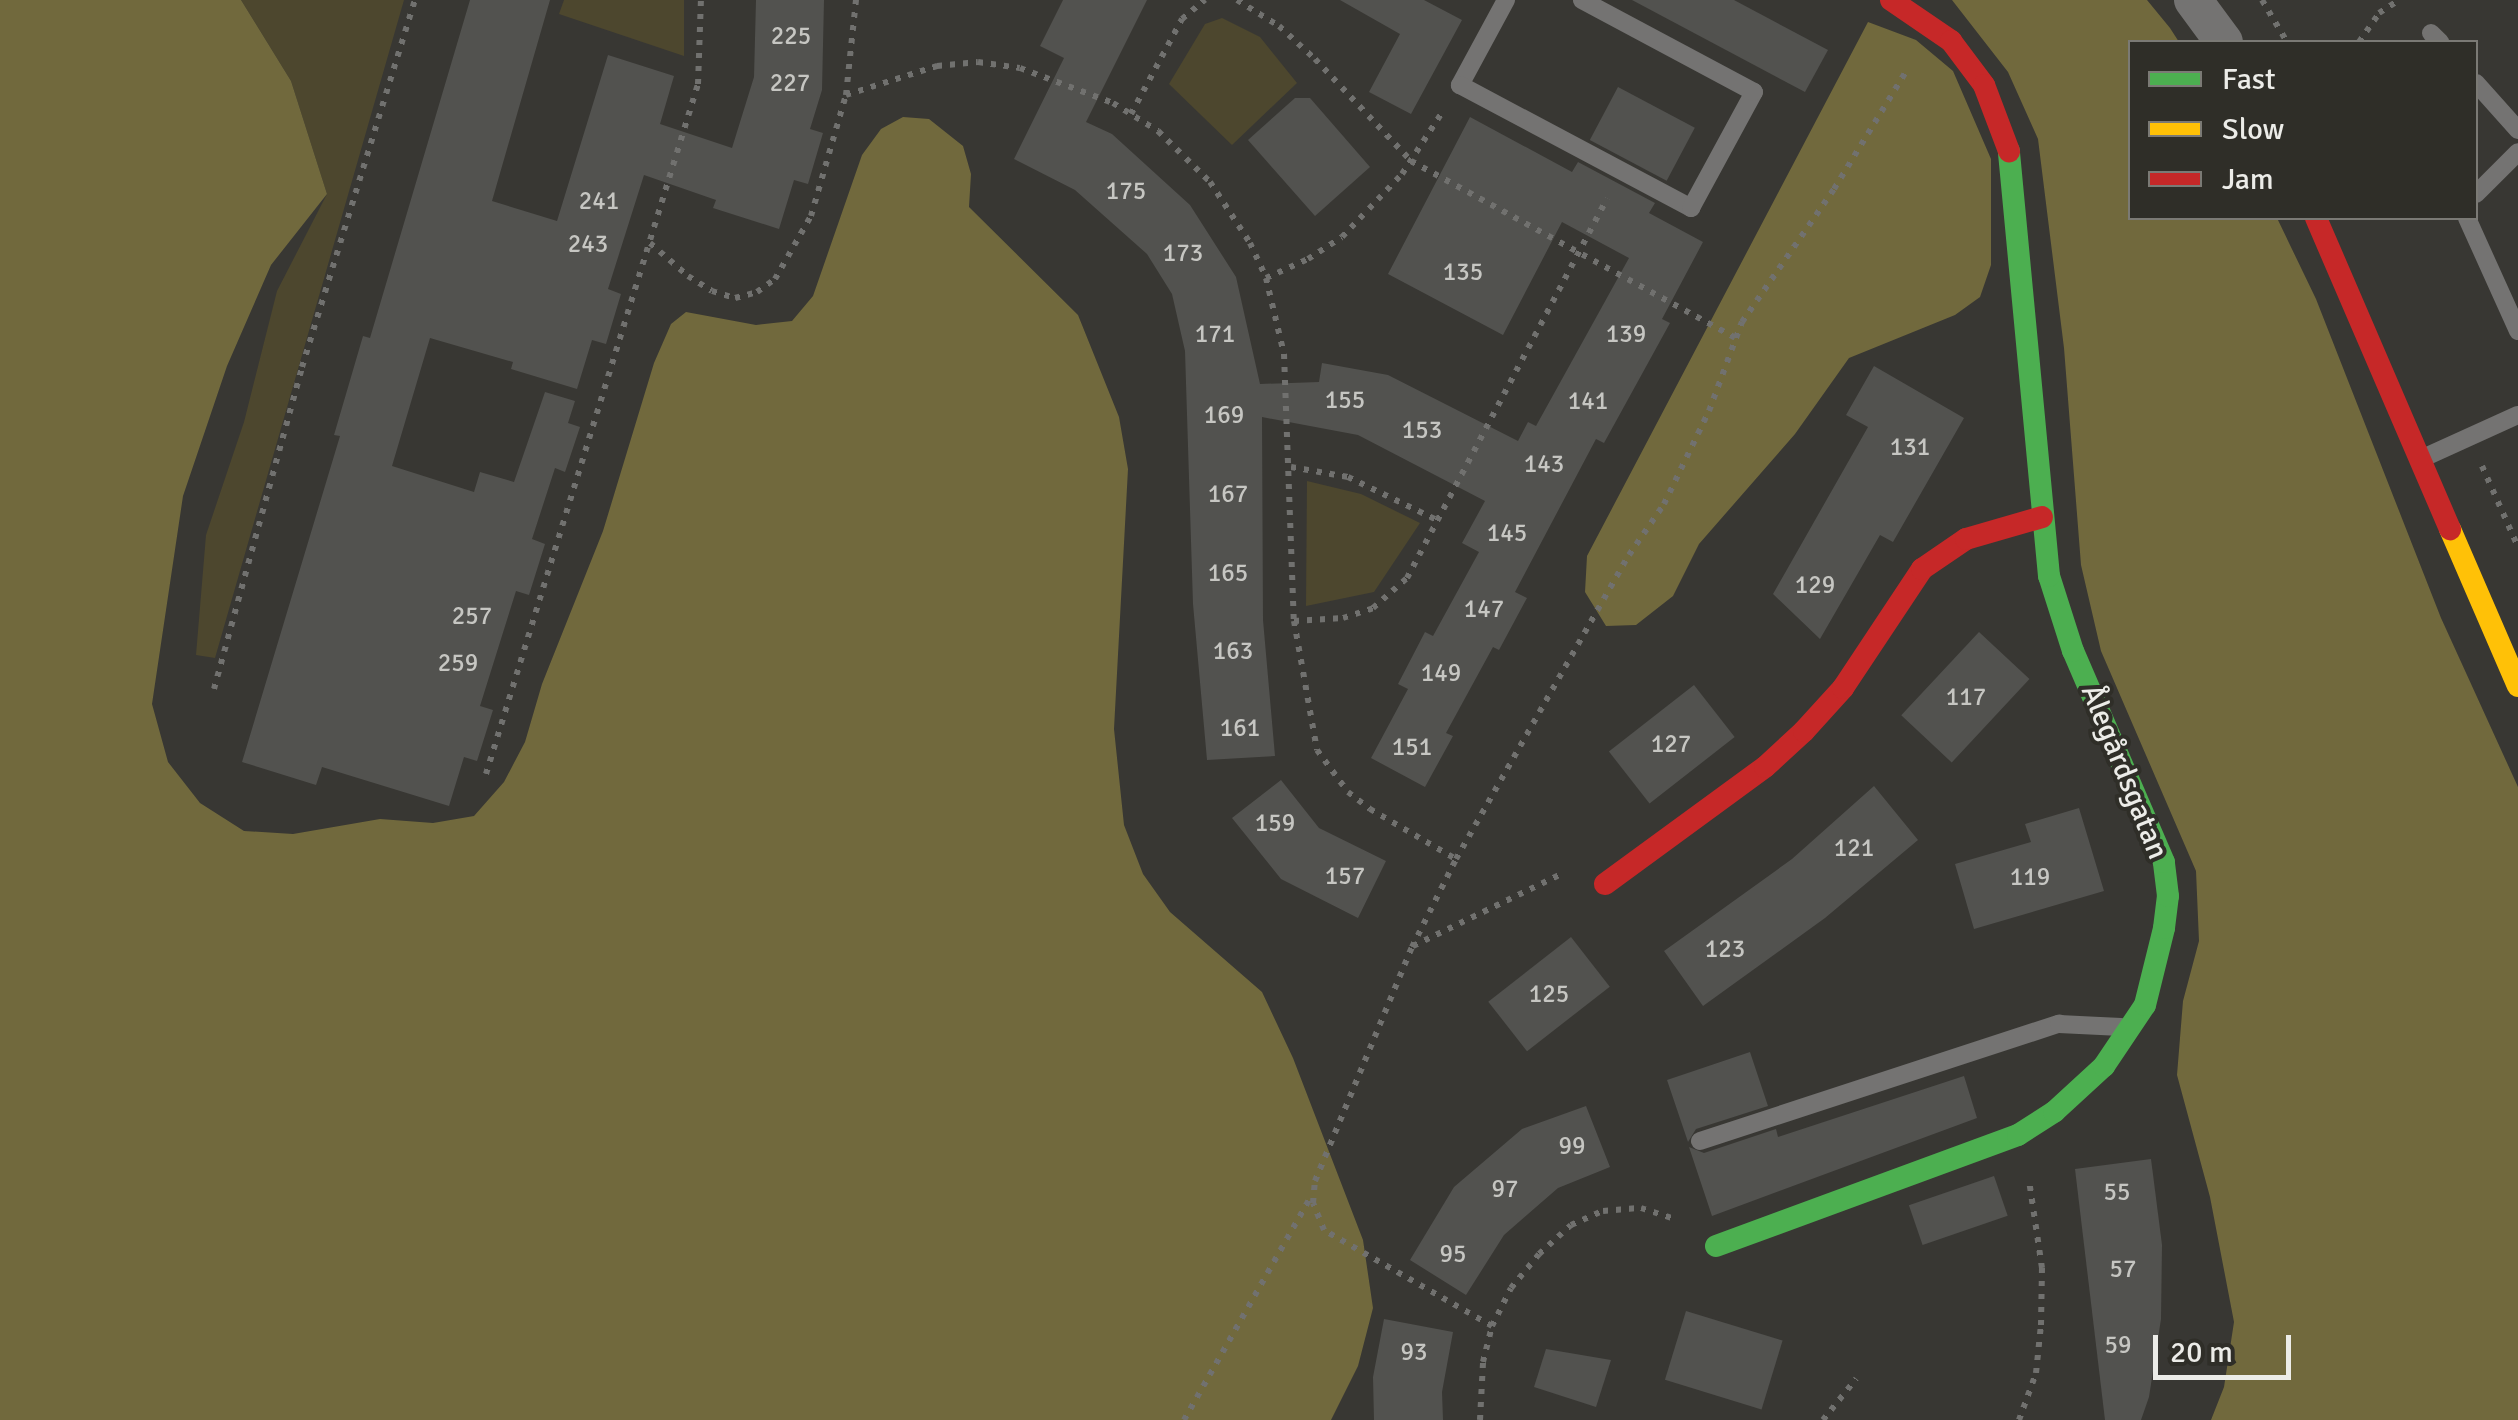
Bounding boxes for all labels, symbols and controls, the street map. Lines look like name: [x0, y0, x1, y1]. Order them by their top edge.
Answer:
house number: 225: [771, 21, 811, 51]
legend: [2128, 40, 2478, 220]
text: Fast: [2222, 61, 2275, 98]
house number: 227: [770, 68, 810, 98]
text: Slow: [2222, 111, 2284, 148]
text: Jam: [2222, 161, 2274, 198]
house number: 175: [1106, 176, 1146, 206]
house number: 241: [579, 186, 619, 216]
house number: 243: [568, 229, 608, 259]
house number: 173: [1163, 238, 1203, 268]
house number: 135: [1443, 257, 1483, 287]
house number: 171: [1195, 319, 1235, 349]
house number: 139: [1606, 319, 1646, 349]
house number: 155: [1325, 385, 1365, 415]
house number: 141: [1568, 386, 1608, 416]
house number: 169: [1204, 400, 1244, 430]
house number: 153: [1402, 415, 1442, 445]
house number: 131: [1890, 432, 1930, 462]
house number: 143: [1524, 449, 1564, 479]
house number: 167: [1208, 479, 1248, 509]
house number: 145: [1487, 518, 1527, 548]
house number: 165: [1208, 558, 1248, 588]
house number: 129: [1795, 570, 1835, 600]
house number: 147: [1464, 594, 1504, 624]
house number: 257: [452, 601, 492, 631]
house number: 163: [1213, 636, 1253, 666]
house number: 259: [438, 648, 478, 678]
house number: 149: [1421, 658, 1461, 688]
street label: Ålegårdsgatan: [2073, 679, 2175, 865]
house number: 117: [1946, 682, 1986, 712]
house number: 161: [1220, 713, 1260, 743]
house number: 127: [1651, 729, 1691, 759]
house number: 151: [1392, 732, 1432, 762]
house number: 159: [1255, 808, 1295, 838]
house number: 121: [1834, 833, 1874, 863]
house number: 157: [1325, 861, 1365, 891]
house number: 119: [2010, 862, 2050, 892]
house number: 123: [1705, 934, 1745, 964]
house number: 125: [1529, 979, 1569, 1009]
house number: 99: [1559, 1131, 1585, 1161]
house number: 97: [1492, 1174, 1518, 1204]
house number: 55: [2104, 1177, 2130, 1207]
house number: 95: [1440, 1239, 1466, 1269]
house number: 57: [2110, 1254, 2136, 1284]
scale bar: [2158, 1315, 2296, 1377]
house number: 59: [2105, 1330, 2131, 1360]
text: 20 m: [2170, 1334, 2233, 1371]
house number: 93: [1401, 1337, 1427, 1367]

